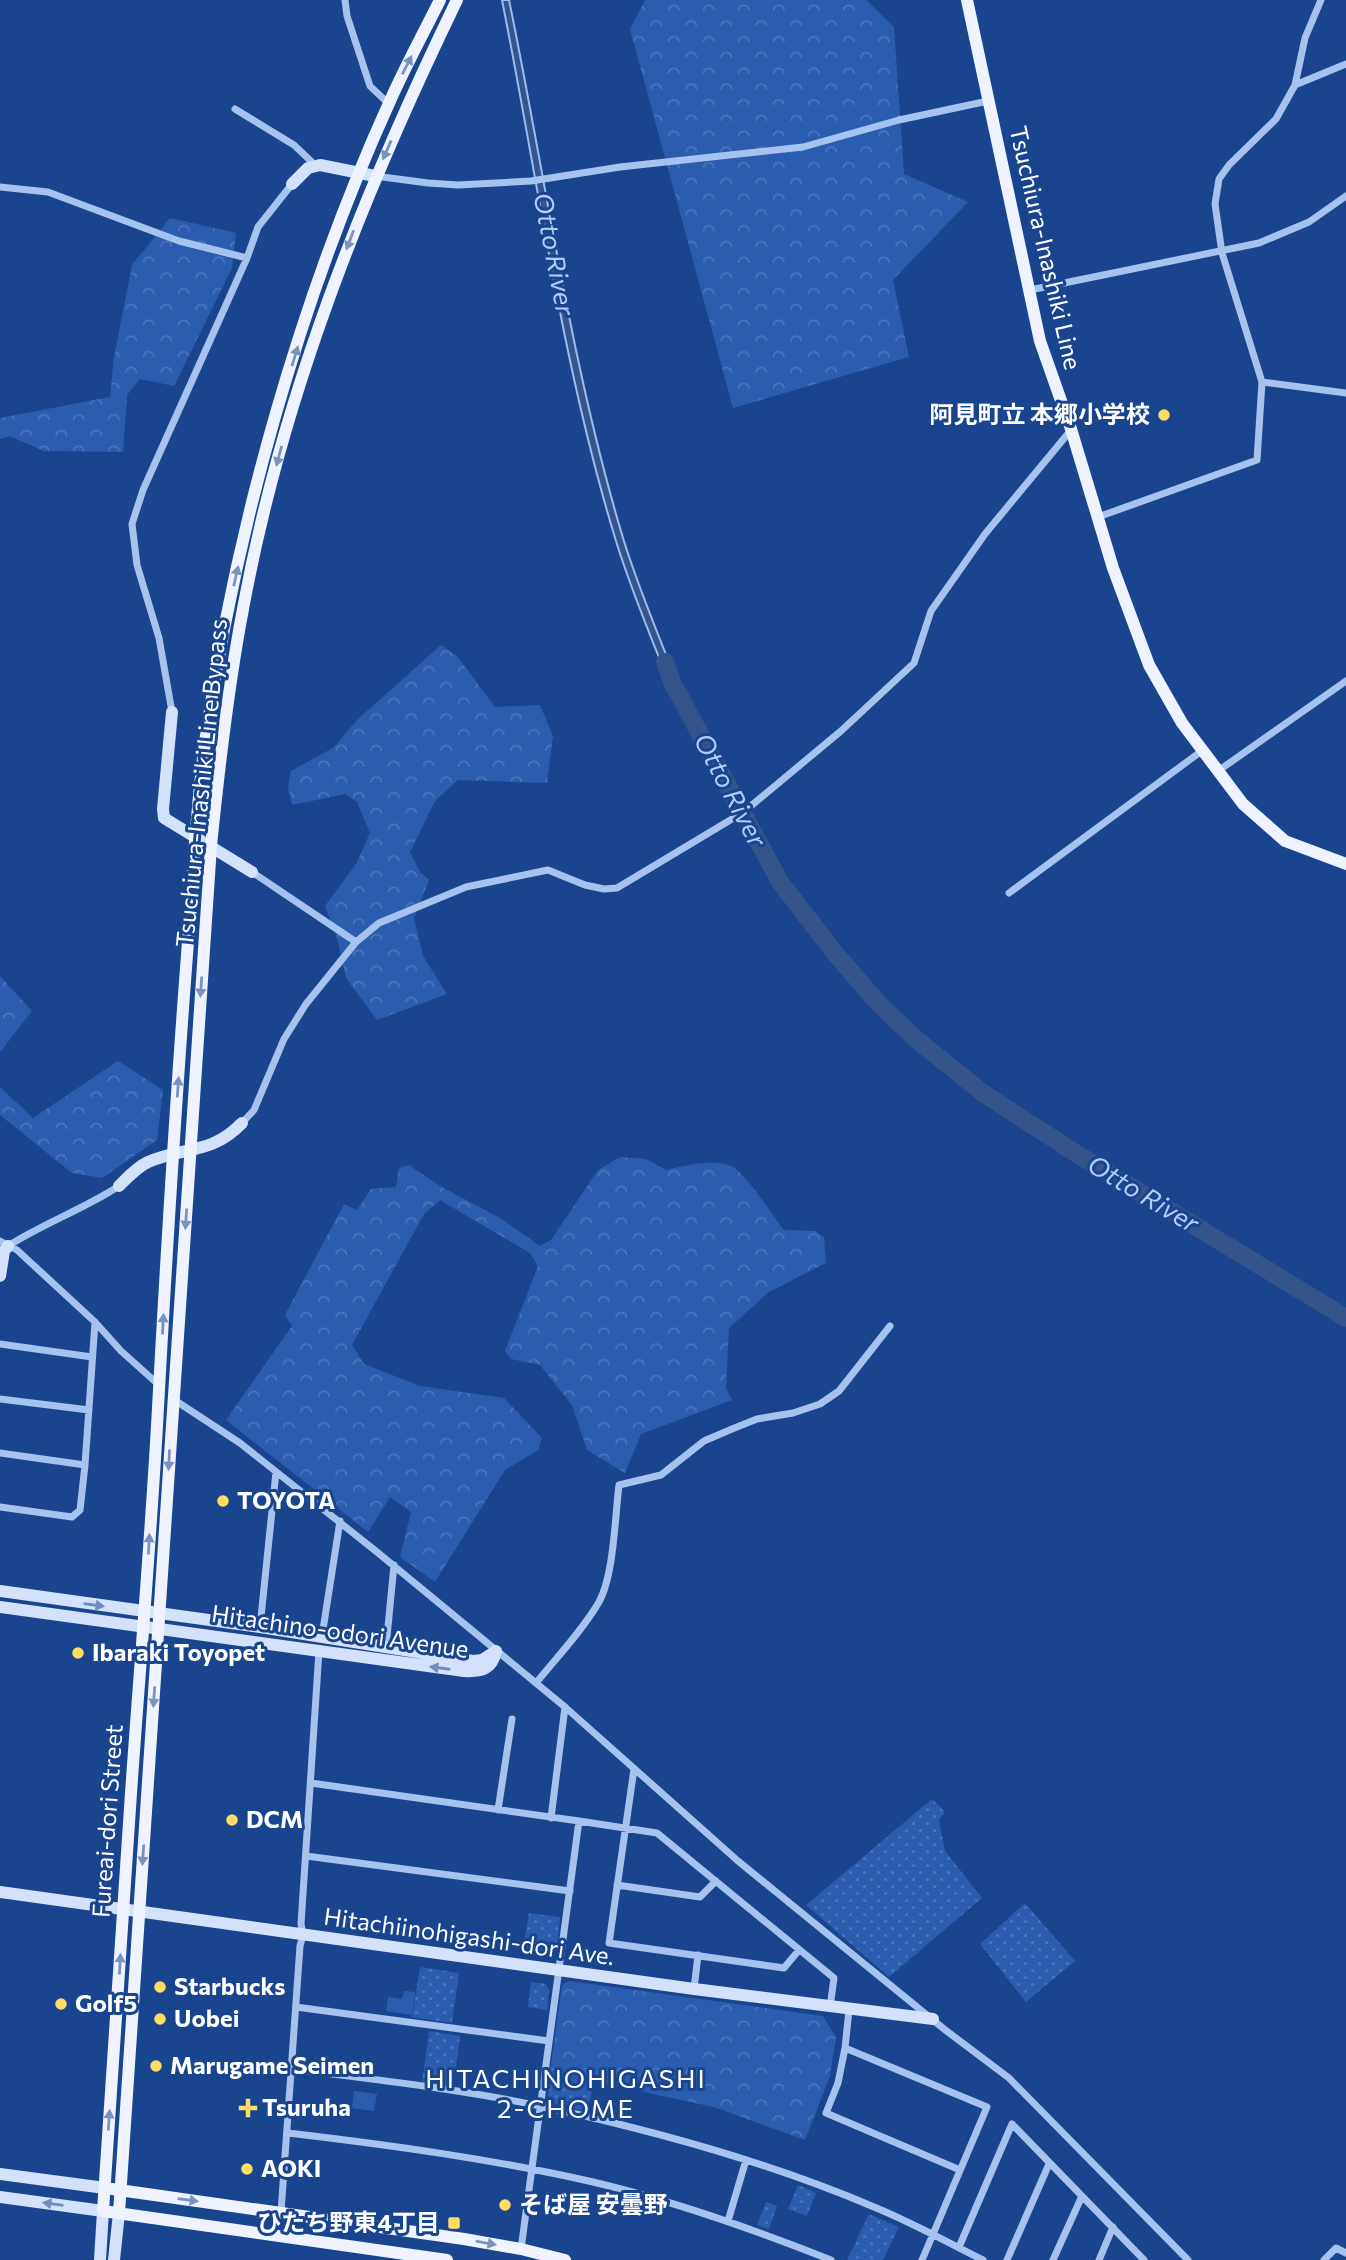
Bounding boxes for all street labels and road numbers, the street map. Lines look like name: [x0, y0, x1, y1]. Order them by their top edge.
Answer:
street label: Tsuchiura-Inashiki Line: [1004, 123, 1089, 372]
street label: Tsuchiura-Inashiki Line Bypass: [169, 617, 232, 948]
street label: Hitachino-odori Avenue: [210, 1598, 471, 1663]
street label: Fureai-dori Street: [85, 1723, 128, 1919]
street label: Hitachiinohigashi-dori Ave.: [322, 1901, 616, 1970]

